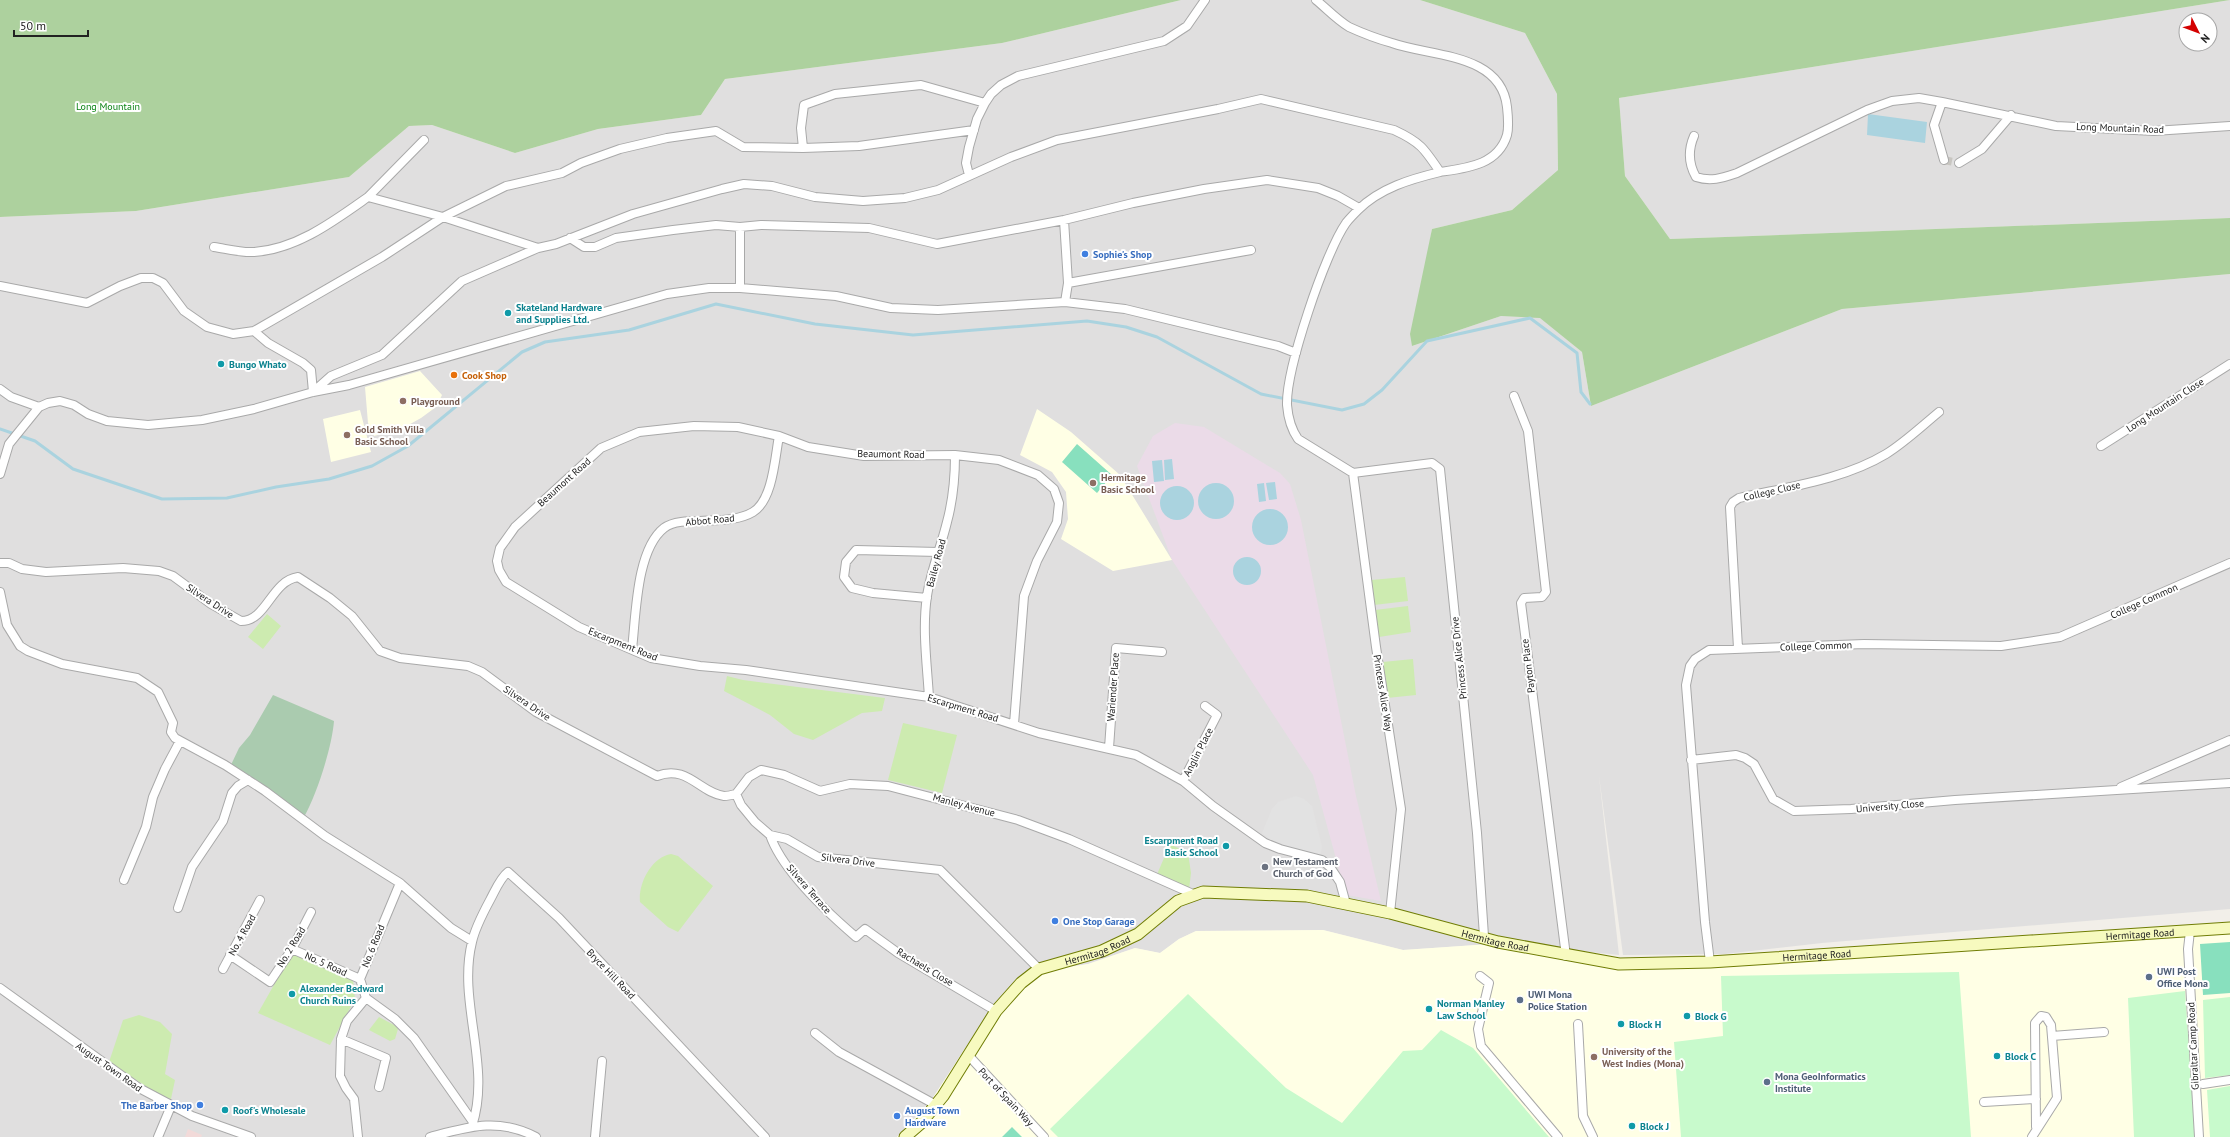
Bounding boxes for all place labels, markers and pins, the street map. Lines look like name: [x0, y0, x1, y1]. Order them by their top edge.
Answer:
place label: Sophie's Shop: [1093, 248, 1152, 261]
marker: Sophie's Shop: [1080, 249, 1090, 259]
place label: Skateland Hardware and Supplies Ltd.: [516, 301, 602, 326]
marker: Skateland Hardware and Supplies Ltd.: [503, 308, 513, 318]
place label: Bungo Whato: [229, 358, 287, 371]
marker: Bungo Whato: [216, 359, 226, 369]
place label: Cook Shop: [462, 369, 507, 382]
marker: Cook Shop: [449, 370, 459, 380]
place label: Playground: [411, 395, 460, 408]
marker: Playground: [398, 396, 408, 406]
place label: Gold Smith Villa Basic School: [355, 423, 424, 448]
marker: Gold Smith Villa Basic School: [342, 430, 352, 440]
place label: Hermitage Basic School: [1101, 471, 1154, 496]
marker: Hermitage Basic School: [1088, 478, 1098, 488]
place label: Escarpment Road Basic School: [1145, 834, 1218, 859]
marker: Escarpment Road Basic School: [1221, 841, 1231, 851]
place label: New Testament Church of God: [1273, 855, 1338, 880]
marker: New Testament Church of God: [1260, 862, 1270, 872]
place label: One Stop Garage: [1063, 915, 1135, 928]
marker: One Stop Garage: [1050, 916, 1060, 926]
place label: UWI Post Office Mona: [2157, 965, 2208, 990]
marker: UWI Post Office Mona: [2144, 972, 2154, 982]
place label: Alexander Bedward Church Ruins: [300, 982, 383, 1007]
place label: UWI Mona Police Station: [1528, 988, 1587, 1013]
marker: Alexander Bedward Church Ruins: [287, 989, 297, 999]
marker: UWI Mona Police Station: [1515, 995, 1525, 1005]
place label: Norman Manley Law School: [1437, 997, 1505, 1022]
marker: Norman Manley Law School: [1424, 1004, 1434, 1014]
place label: Block G: [1695, 1010, 1727, 1023]
marker: Block G: [1682, 1011, 1692, 1021]
place label: Block H: [1629, 1018, 1661, 1031]
marker: Block H: [1616, 1019, 1626, 1029]
place label: University of the West Indies (Mona): [1602, 1045, 1684, 1070]
place label: Block C: [2005, 1050, 2037, 1063]
marker: Block C: [1992, 1051, 2002, 1061]
marker: University of the West Indies (Mona): [1589, 1052, 1599, 1062]
place label: Mona GeoInformatics Institute: [1775, 1070, 1866, 1095]
marker: Mona GeoInformatics Institute: [1762, 1077, 1772, 1087]
place label: The Barber Shop: [121, 1099, 193, 1112]
marker: The Barber Shop: [195, 1100, 205, 1110]
place label: Roof's Wholesale: [233, 1104, 306, 1117]
place label: August Town Hardware: [905, 1104, 959, 1129]
marker: Roof's Wholesale: [220, 1105, 230, 1115]
marker: August Town Hardware: [892, 1111, 902, 1121]
place label: Block J: [1640, 1120, 1669, 1133]
marker: Block J: [1627, 1121, 1637, 1131]

